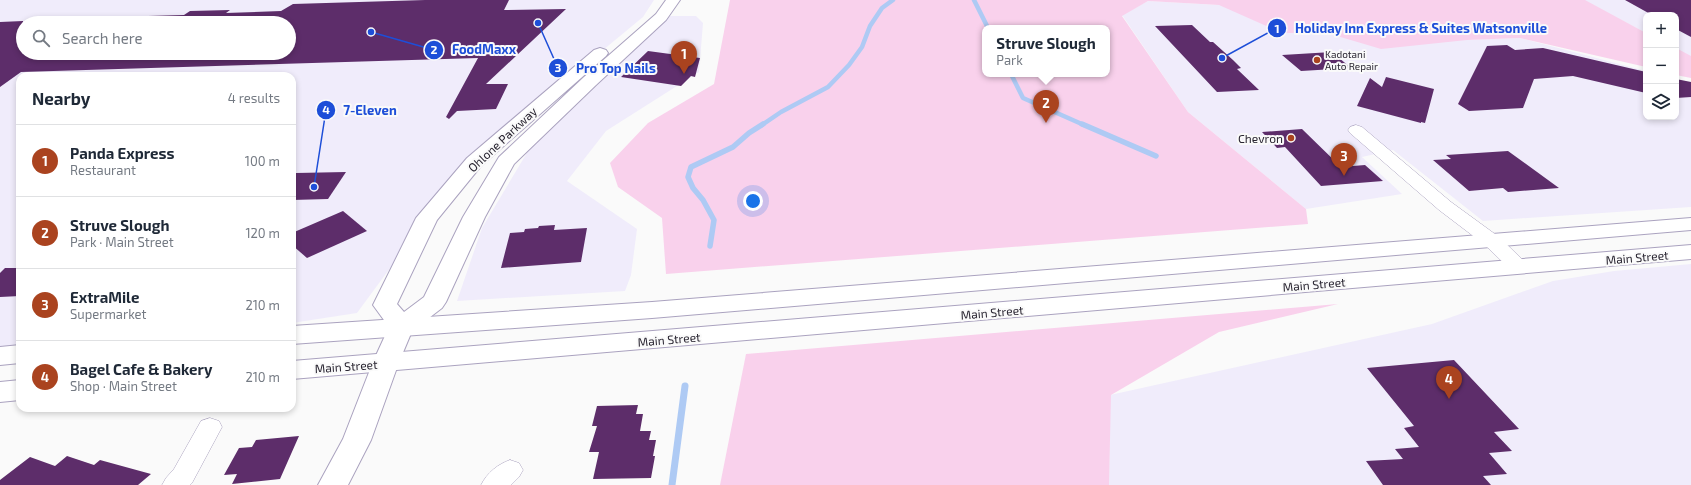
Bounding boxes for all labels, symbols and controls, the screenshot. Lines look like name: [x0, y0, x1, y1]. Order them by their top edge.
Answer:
map controls: [1643, 12, 1679, 120]
button: +: [1643, 12, 1679, 48]
search box: [16, 16, 296, 60]
callout: Holiday Inn Express & Suites Watsonville: [1267, 16, 1556, 41]
text: Holiday Inn Express & Suites Watsonville: [1295, 20, 1547, 36]
text: 1: [1274, 21, 1280, 35]
popup: [982, 25, 1110, 77]
icon: search: [30, 27, 52, 49]
text: Search here: [62, 29, 143, 47]
text: Struve Slough: [996, 34, 1096, 52]
callout: FoodMaxx: [424, 37, 524, 62]
text: FoodMaxx: [452, 41, 517, 57]
pin: 1: [671, 41, 697, 74]
text: 2: [431, 42, 438, 56]
place label: Kadotani Auto Repair: [1325, 48, 1378, 72]
button: −: [1643, 48, 1679, 84]
text: Park: [996, 52, 1023, 68]
callout: Pro Top Nails: [548, 55, 664, 80]
marker: Kadotani Auto Repair: [1312, 55, 1322, 65]
text: 3: [555, 60, 562, 74]
text: Pro Top Nails: [576, 60, 656, 76]
button: layers: [1643, 84, 1679, 120]
text: Nearby: [32, 88, 90, 108]
text: 4 results: [228, 90, 280, 106]
pin: 2: [1033, 90, 1059, 123]
callout: 7-Eleven: [316, 98, 405, 123]
text: 4: [322, 102, 330, 116]
text: 7-Eleven: [343, 102, 397, 118]
street label: Ohlone Parkway: [465, 103, 540, 174]
place label: Chevron: [1238, 131, 1283, 145]
marker: Chevron: [1286, 133, 1296, 143]
pin: 3: [1331, 143, 1357, 176]
text: Panda Express: [70, 144, 174, 162]
text: 1: [42, 153, 48, 169]
text: 100 m: [245, 153, 280, 169]
text: Restaurant: [70, 162, 136, 178]
your location: [743, 191, 763, 211]
text: Struve Slough: [70, 216, 169, 234]
text: 2: [41, 225, 49, 241]
text: 120 m: [245, 225, 280, 241]
text: Park · Main Street: [70, 234, 174, 250]
street label: Main Street: [1605, 247, 1669, 267]
street label: Main Street: [1282, 274, 1346, 294]
text: ExtraMile: [70, 288, 139, 306]
text: 3: [41, 297, 49, 313]
text: 210 m: [245, 297, 280, 313]
street label: Main Street: [960, 302, 1024, 322]
text: Supermarket: [70, 306, 147, 322]
street label: Main Street: [637, 329, 701, 349]
street label: Main Street: [314, 357, 378, 375]
text: Bagel Cafe & Bakery: [70, 360, 212, 378]
pin: 4: [1436, 366, 1462, 399]
text: 4: [41, 369, 49, 385]
text: 210 m: [245, 369, 280, 385]
text: Shop · Main Street: [70, 378, 177, 394]

